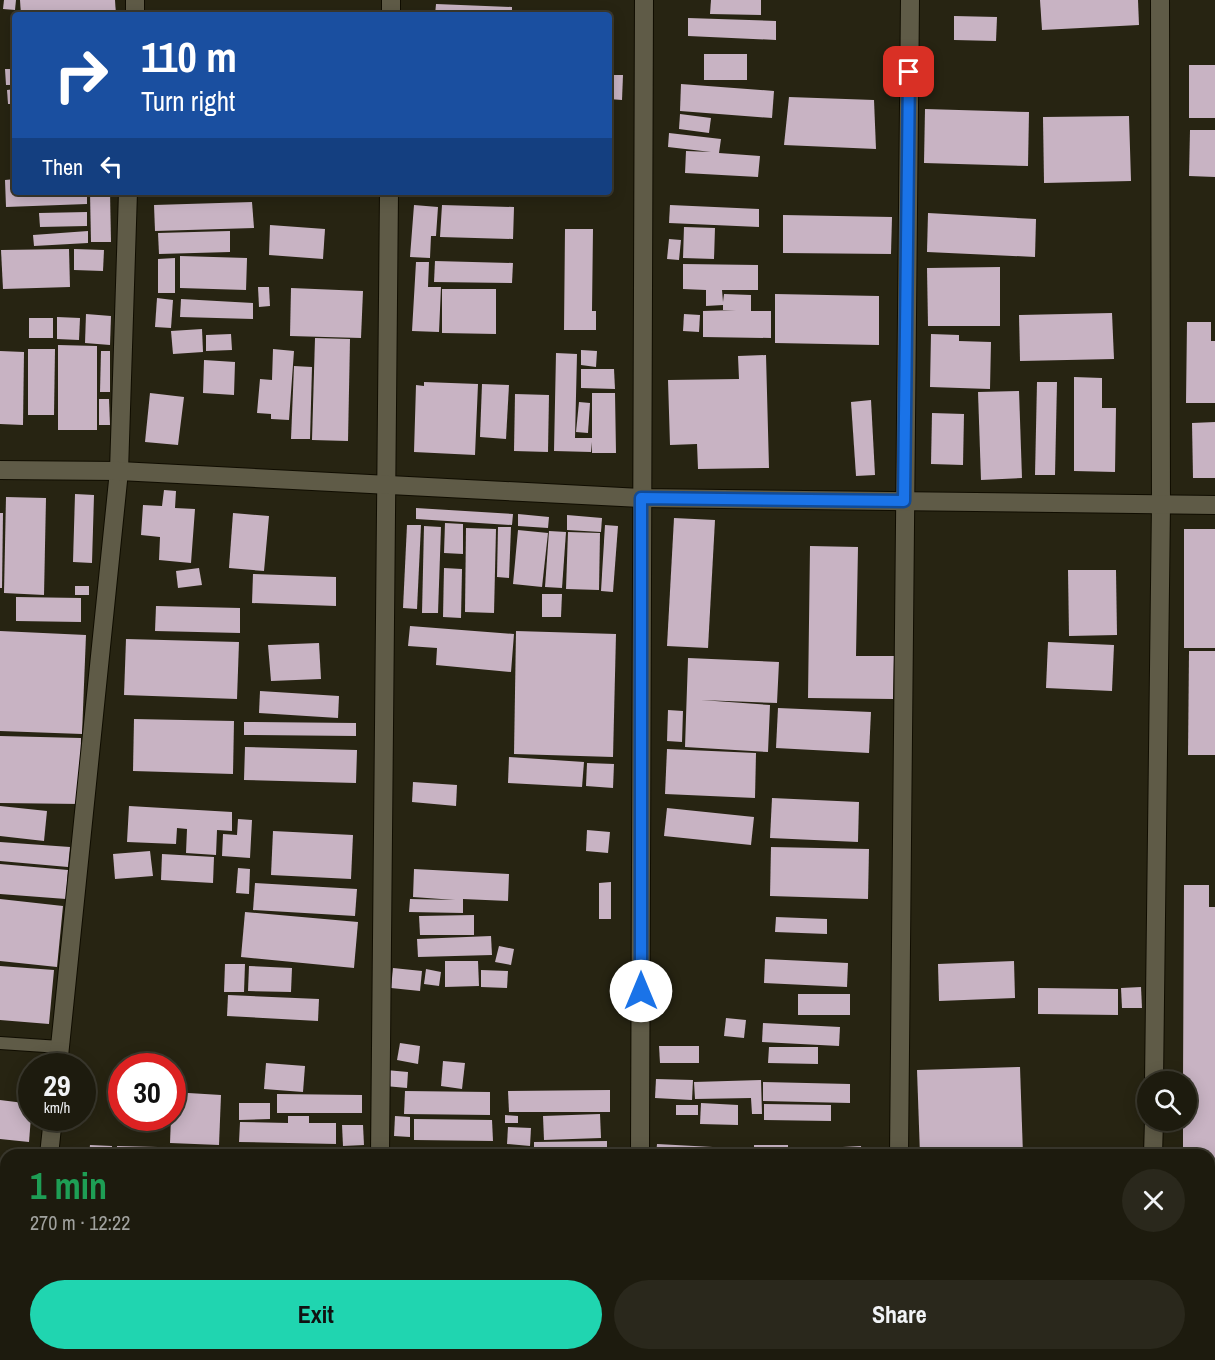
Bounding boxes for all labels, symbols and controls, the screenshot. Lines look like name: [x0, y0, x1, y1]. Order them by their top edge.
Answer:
text: 110 m: [141, 29, 237, 85]
icon: right: [42, 36, 120, 114]
pin: [883, 46, 934, 97]
icon: arrive: [892, 55, 925, 88]
text: Turn right: [141, 83, 235, 119]
icon: left: [95, 150, 128, 183]
text: Then: [42, 152, 83, 182]
position arrow: [609, 959, 673, 1023]
speed limit sign: 30: [108, 1053, 186, 1131]
text: 29: [43, 1065, 71, 1105]
map controls: [1137, 1071, 1197, 1131]
button: search: [1137, 1071, 1197, 1131]
text: km/h: [44, 1097, 70, 1118]
text: 1 min: [30, 1162, 107, 1210]
button: close: [1122, 1169, 1185, 1232]
text: 270 m · 12:22: [30, 1209, 130, 1236]
button: Exit: [30, 1280, 602, 1349]
button: Share: [614, 1280, 1185, 1349]

